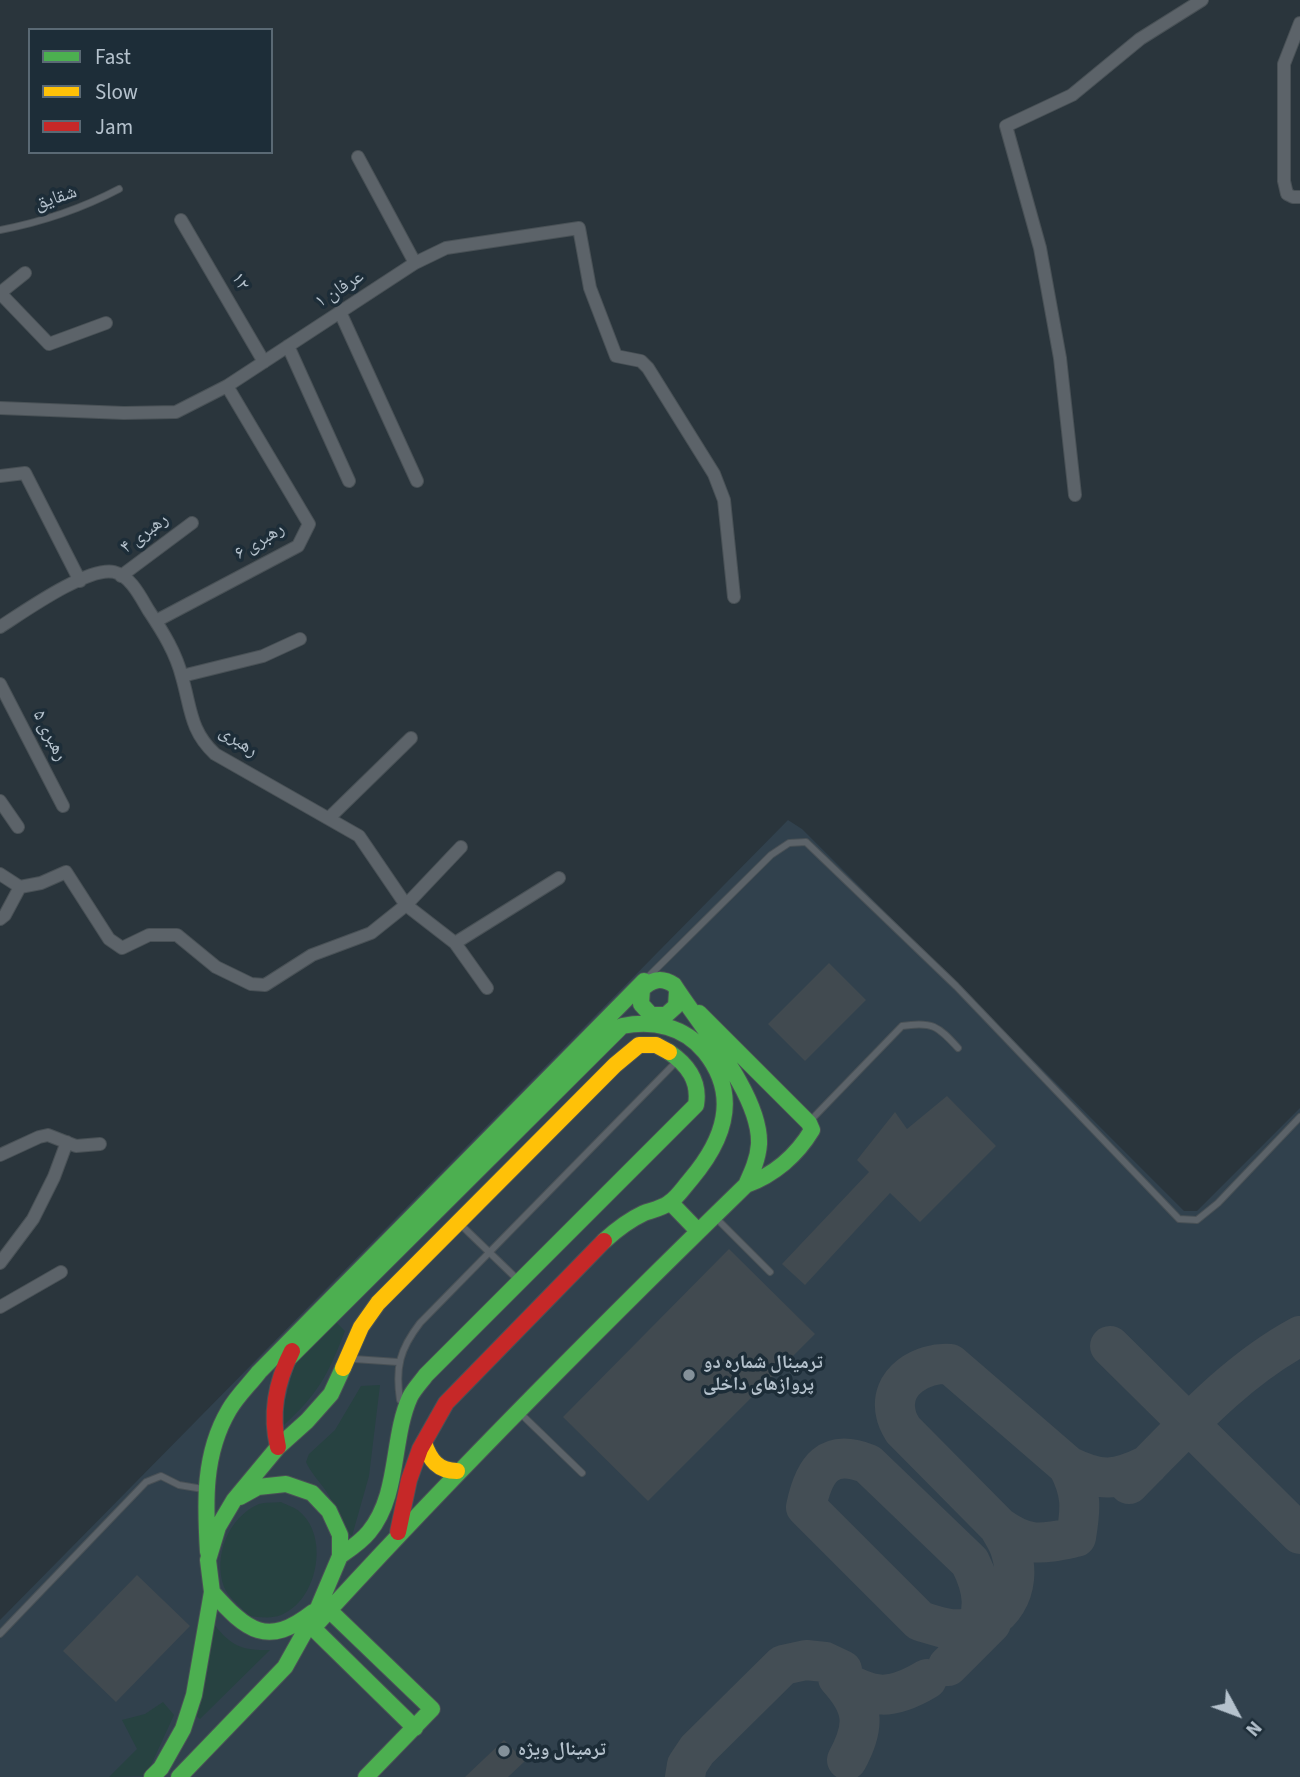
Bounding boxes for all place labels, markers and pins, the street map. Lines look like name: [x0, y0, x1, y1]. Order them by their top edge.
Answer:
place label: ترمینال شماره دو پروازهای داخلی: [703, 1353, 823, 1397]
marker: ترمینال شماره دو پروازهای داخلی: [681, 1367, 697, 1383]
place label: ترمینال ویژه: [518, 1740, 606, 1762]
marker: ترمینال ویژه: [496, 1743, 512, 1759]

